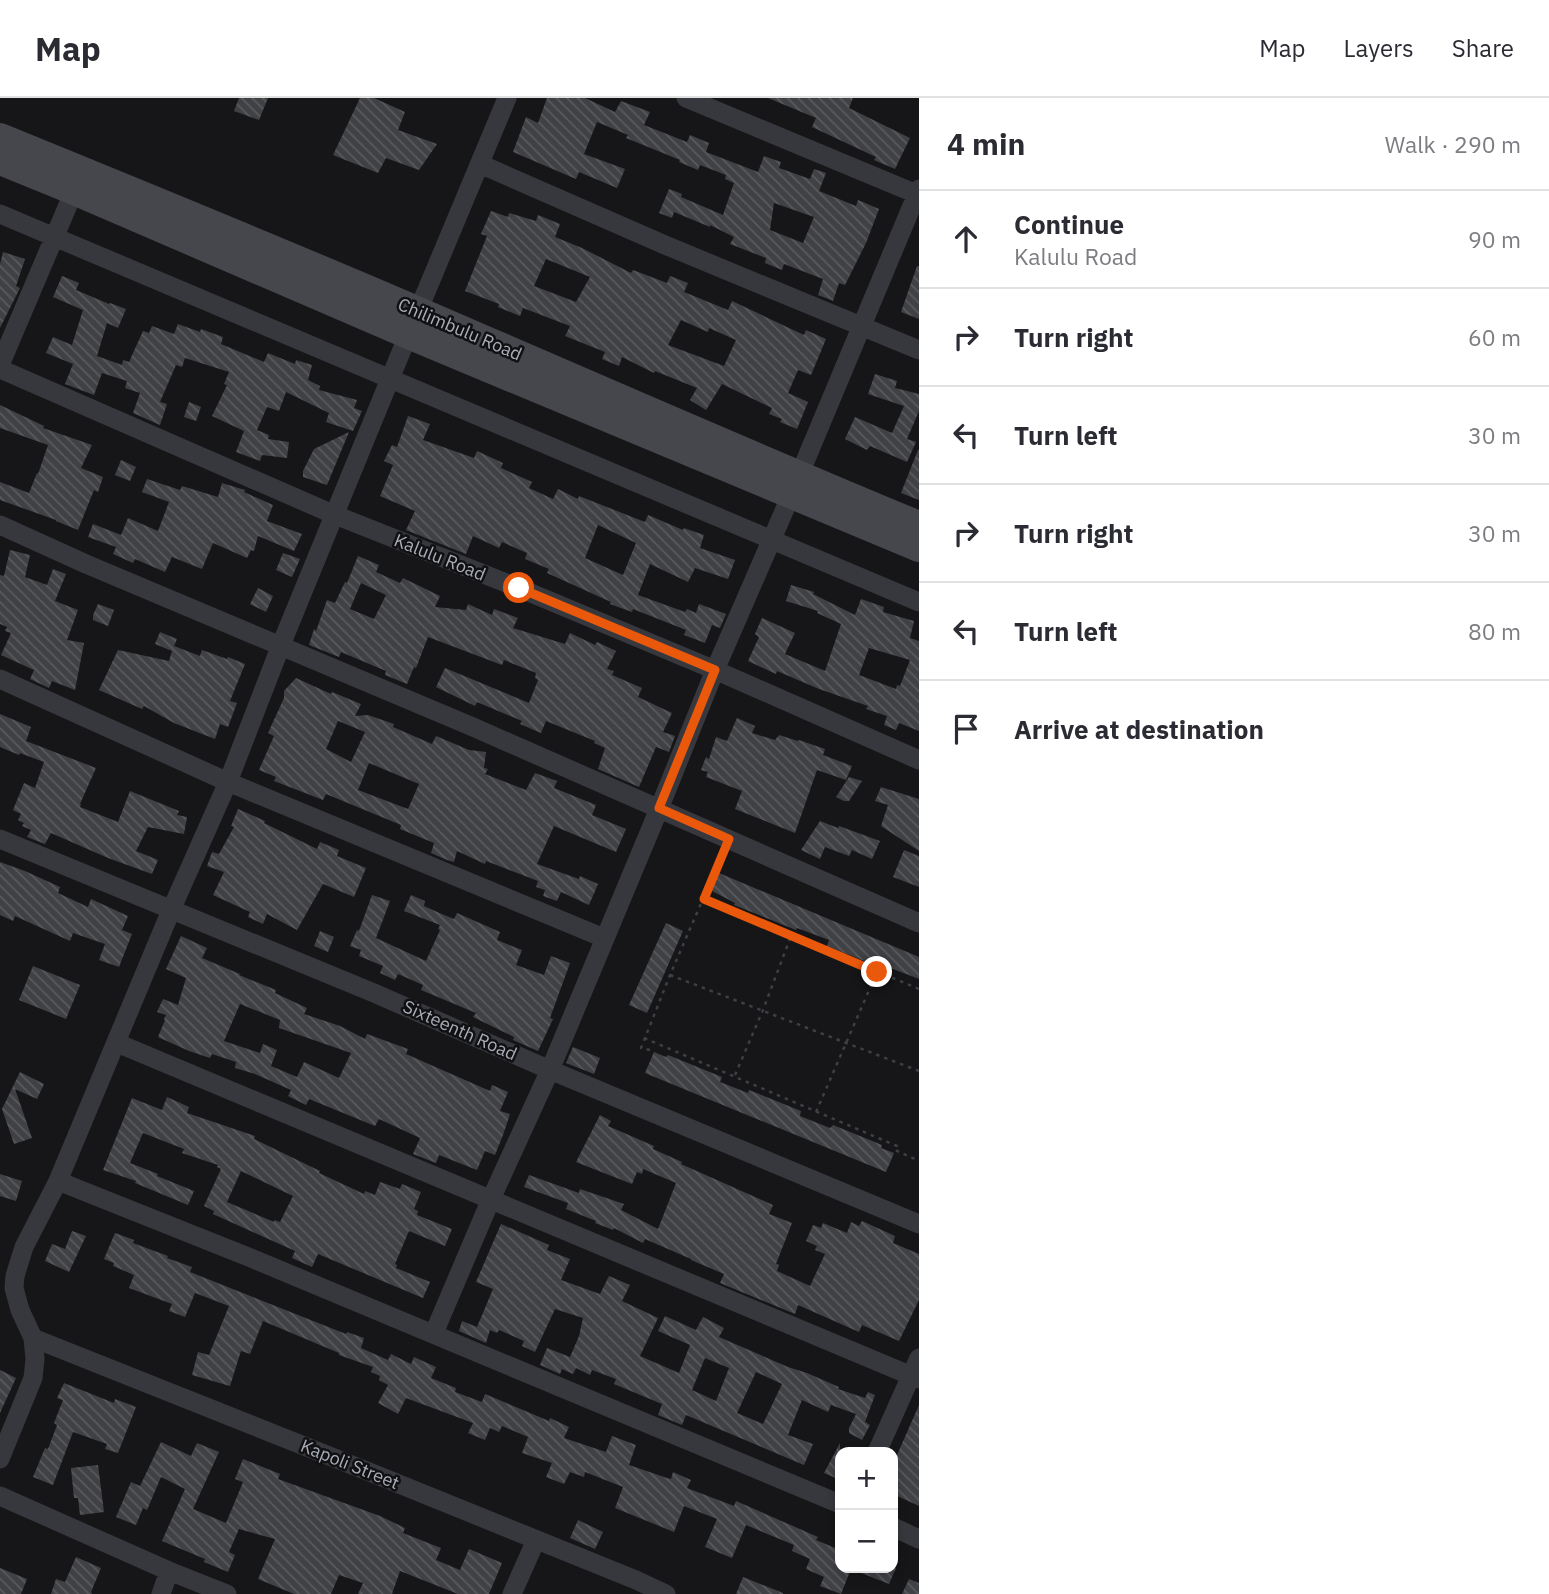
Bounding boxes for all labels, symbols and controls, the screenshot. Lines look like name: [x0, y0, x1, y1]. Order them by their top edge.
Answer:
text: Map: [35, 27, 101, 70]
text: Map: [1259, 32, 1306, 64]
text: Layers: [1344, 32, 1414, 64]
text: Share: [1452, 32, 1514, 64]
text: 4 min: [947, 124, 1025, 163]
text: Walk · 290 m: [1385, 129, 1521, 159]
text: Continue: [1014, 207, 1124, 241]
icon: ahead: [947, 220, 985, 258]
text: 90 m: [1468, 224, 1521, 254]
text: Kalulu Road: [1014, 241, 1137, 271]
street label: Chilimbulu Road: [395, 293, 525, 365]
icon: right: [947, 318, 985, 356]
text: Turn right: [1014, 320, 1133, 354]
text: 60 m: [1468, 322, 1521, 352]
icon: left: [947, 416, 985, 454]
text: Turn left: [1014, 418, 1117, 452]
text: 30 m: [1468, 420, 1521, 450]
icon: right: [947, 514, 985, 552]
text: Turn right: [1014, 516, 1133, 550]
text: 30 m: [1468, 518, 1521, 548]
street label: Kalulu Road: [391, 528, 489, 586]
route start: [503, 572, 534, 603]
icon: left: [947, 612, 985, 650]
text: Turn left: [1014, 614, 1117, 648]
text: 80 m: [1468, 616, 1521, 646]
icon: arrive: [947, 710, 985, 748]
text: Arrive at destination: [1014, 712, 1264, 746]
route end: [861, 956, 892, 987]
street label: Sixteenth Road: [399, 995, 521, 1065]
street label: Kapoli Street: [297, 1434, 403, 1494]
map controls: [835, 1447, 898, 1573]
button: +: [835, 1447, 898, 1510]
button: −: [835, 1510, 898, 1573]

